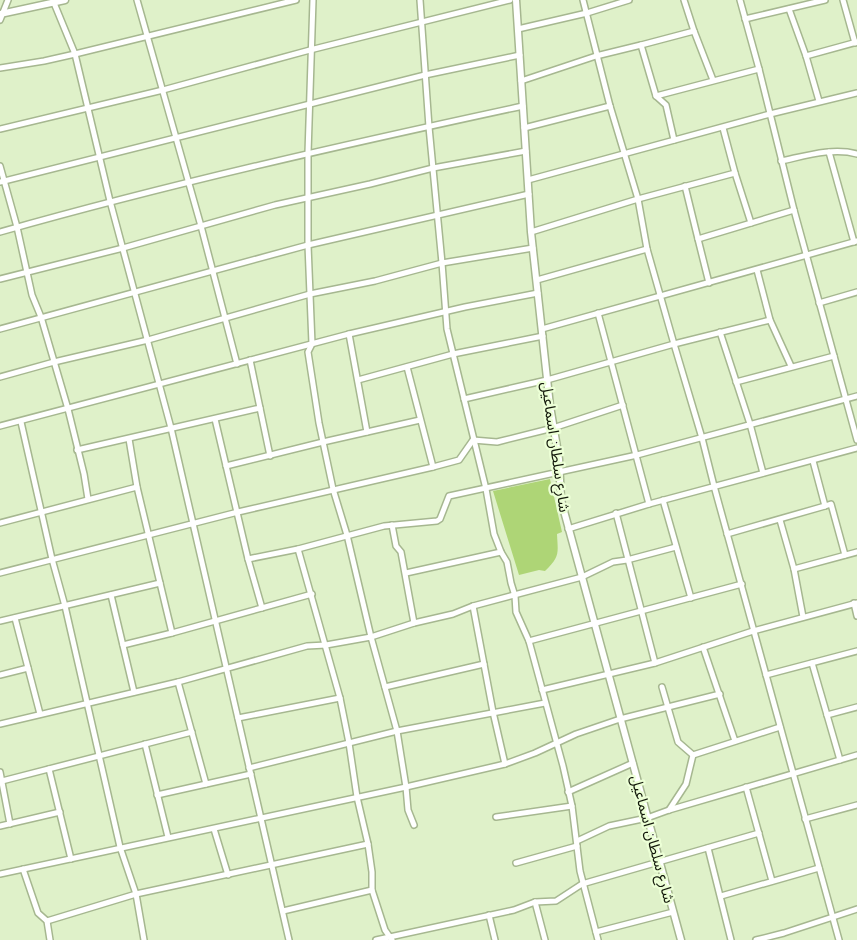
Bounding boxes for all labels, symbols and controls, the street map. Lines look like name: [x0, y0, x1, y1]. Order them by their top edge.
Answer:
street label: شارع سلطان اسماعيل: [534, 380, 575, 514]
street label: شارع سلطان اسماعيل: [624, 773, 679, 906]

